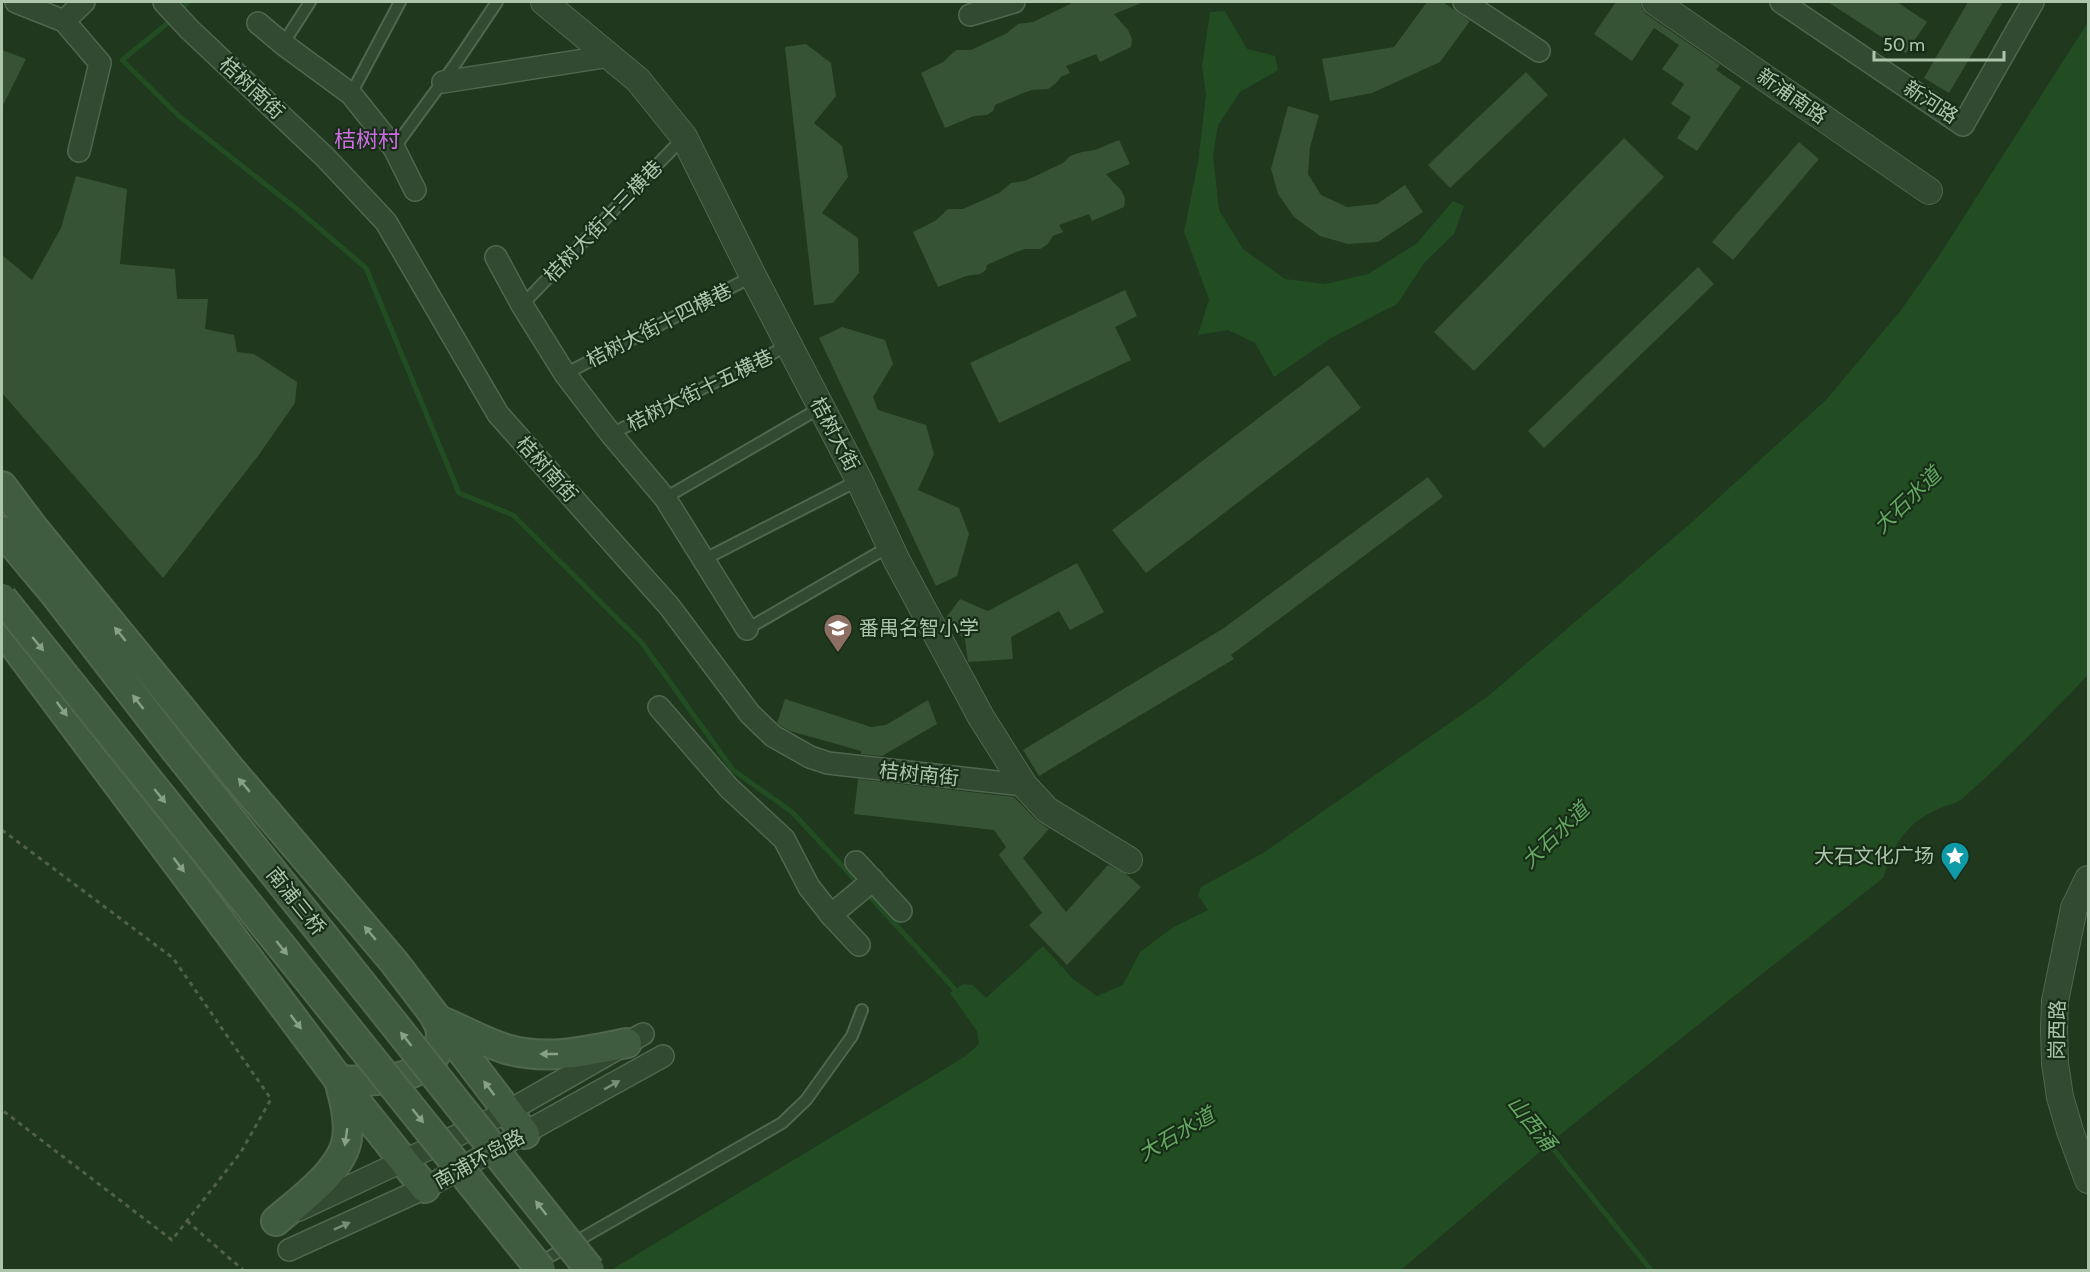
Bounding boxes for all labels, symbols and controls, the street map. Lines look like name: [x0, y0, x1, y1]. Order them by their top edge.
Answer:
scale bar: [1874, 24, 2004, 62]
text: 50 m: [1883, 34, 1925, 56]
street label: 桔树南街: [215, 52, 289, 124]
street label: 新浦南路: [1752, 63, 1832, 129]
street label: 新河路: [1899, 76, 1963, 128]
district label: 桔树村: [334, 126, 400, 153]
street label: 桔树大街十三横巷: [539, 155, 667, 287]
street label: 桔树大街十四横巷: [582, 278, 736, 372]
street label: 桔树大街十五横巷: [623, 344, 777, 436]
street label: 桔树大街: [806, 393, 864, 475]
street label: 桔树南街: [511, 431, 583, 507]
water label: 大石水道: [1868, 460, 1948, 538]
school or university icon: 番禺名智小学: [822, 612, 854, 654]
place label: 番禺名智小学: [859, 616, 979, 640]
one-way arrow: [114, 627, 127, 642]
one-way arrow: [32, 636, 45, 652]
one-way arrow: [133, 695, 145, 710]
one-way arrow: [56, 701, 68, 717]
street label: 桔树南街: [878, 758, 960, 790]
one-way arrow: [237, 777, 250, 793]
one-way arrow: [154, 788, 167, 804]
water label: 大石水道: [1516, 795, 1596, 873]
place icon: 大石文化广场: [1939, 840, 1971, 882]
place label: 大石文化广场: [1814, 844, 1934, 868]
one-way arrow: [173, 857, 185, 873]
street label: 南浦三桥: [262, 862, 330, 940]
one-way arrow: [363, 925, 376, 941]
one-way arrow: [276, 940, 289, 956]
street label: 岗西路: [2044, 1000, 2070, 1060]
one-way arrow: [289, 1014, 301, 1029]
one-way arrow: [400, 1031, 413, 1047]
one-way arrow: [539, 1049, 558, 1059]
one-way arrow: [604, 1079, 620, 1090]
one-way arrow: [483, 1080, 495, 1095]
water label: 山西涌: [1502, 1091, 1563, 1157]
water label: 大石水道: [1133, 1101, 1221, 1166]
one-way arrow: [411, 1109, 423, 1124]
street label: 南浦环岛路: [429, 1124, 529, 1194]
one-way arrow: [341, 1128, 350, 1147]
one-way arrow: [534, 1200, 547, 1216]
one-way arrow: [334, 1221, 351, 1230]

